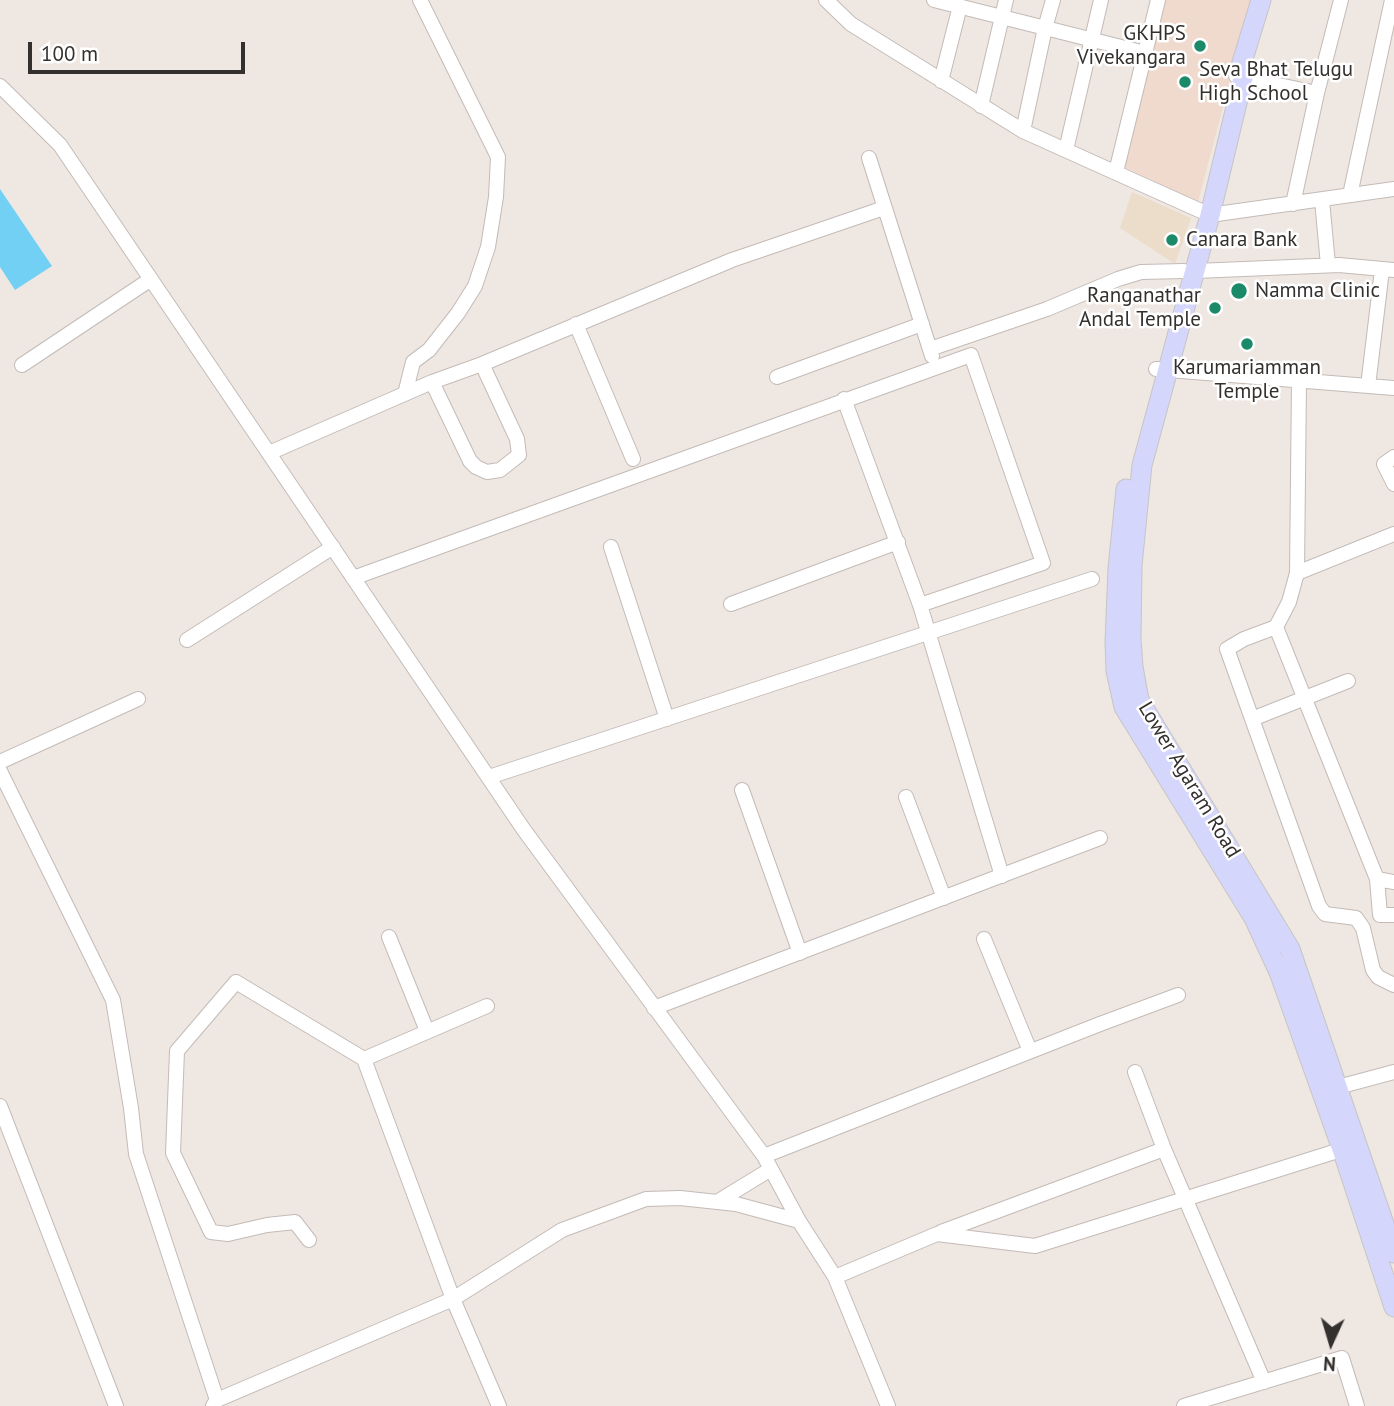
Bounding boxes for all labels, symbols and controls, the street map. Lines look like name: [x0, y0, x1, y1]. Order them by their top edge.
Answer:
place label: GKHPS Vivekangara: [1077, 21, 1186, 71]
scale bar: [32, 28, 248, 72]
marker: GKHPS Vivekangara: [1192, 38, 1208, 54]
text: 100 m: [41, 40, 98, 67]
place label: Seva Bhat Telugu High School: [1199, 57, 1353, 107]
marker: Seva Bhat Telugu High School: [1177, 74, 1193, 90]
place label: Canara Bank: [1186, 227, 1297, 253]
marker: Canara Bank: [1164, 232, 1180, 248]
place label: Namma Clinic: [1255, 278, 1380, 304]
marker: Namma Clinic: [1229, 281, 1249, 301]
place label: Ranganathar Andal Temple: [1079, 283, 1201, 333]
marker: Ranganathar Andal Temple: [1207, 300, 1223, 316]
marker: Karumariamman Temple: [1239, 336, 1255, 352]
place label: Karumariamman Temple: [1173, 355, 1321, 405]
street label: Lower Agaram Road: [1132, 697, 1246, 863]
north arrow: [1296, 1308, 1366, 1378]
text: N: [1322, 1352, 1337, 1376]

